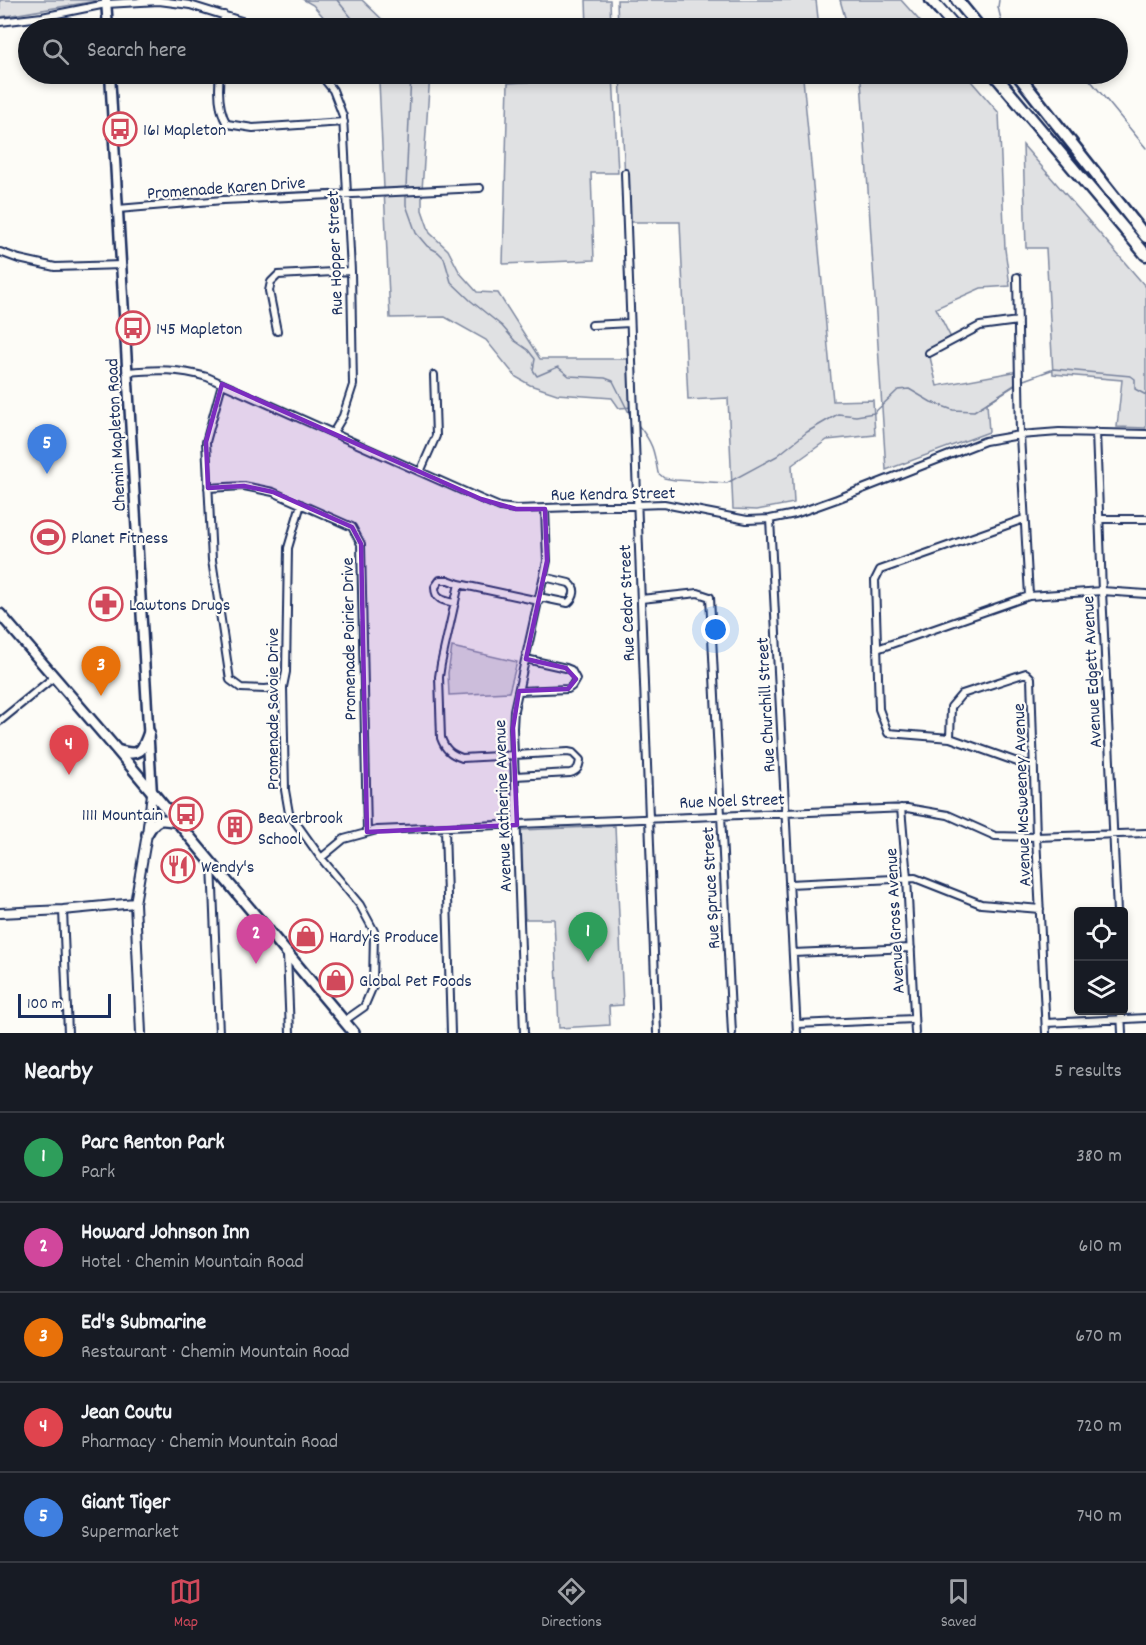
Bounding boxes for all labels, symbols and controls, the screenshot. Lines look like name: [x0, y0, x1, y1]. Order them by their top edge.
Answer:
search box: [18, 18, 1128, 84]
icon: search: [39, 35, 72, 68]
text: Search here: [87, 36, 186, 67]
bus stop icon: 161 Mapleton: [102, 111, 138, 147]
place label: 161 Mapleton: [143, 119, 226, 144]
street label: Promenade Karen Drive: [146, 171, 306, 208]
street label: Rue Hopper Street: [322, 190, 351, 316]
bus stop icon: 145 Mapleton: [115, 310, 151, 346]
place label: 145 Mapleton: [156, 318, 242, 343]
street label: Chemin Mapleton Road: [101, 358, 134, 512]
pin: 5: [28, 424, 66, 474]
street label: Rue Kendra Street: [551, 482, 676, 509]
sports icon: Planet Fitness: [30, 519, 66, 555]
place label: Planet Fitness: [71, 527, 168, 552]
street label: Rue Cedar Street: [614, 544, 643, 662]
street label: Promenade Poirier Drive: [337, 557, 364, 721]
pharmacy icon: Lawtons Drugs: [88, 586, 124, 622]
place label: Lawtons Drugs: [129, 594, 230, 619]
street label: Avenue Edgett Avenue: [1077, 595, 1110, 749]
your location: [701, 615, 730, 644]
street label: Promenade Savoie Drive: [262, 628, 287, 790]
street label: Rue Churchill Street: [751, 636, 784, 773]
pin: 3: [82, 646, 120, 696]
street label: Avenue McSweeney Avenue: [1008, 703, 1039, 887]
street label: Avenue Katherine Avenue: [489, 719, 520, 893]
pin: 4: [50, 726, 88, 775]
street label: Rue Noel Street: [679, 788, 786, 817]
bus stop icon: 1111 Mountain: [168, 796, 204, 832]
place label: 1111 Mountain: [82, 804, 163, 829]
place label: Beaverbrook School: [258, 807, 343, 853]
building icon: Beaverbrook School: [217, 809, 253, 845]
street label: Rue Spruce Street: [697, 826, 728, 950]
street label: Avenue Gross Avenue: [880, 847, 913, 994]
restaurant icon: Wendy's: [160, 848, 196, 884]
place label: Wendy's: [201, 856, 254, 881]
map controls: [1074, 907, 1128, 1015]
button: locate: [1074, 907, 1128, 961]
pin: 1: [568, 912, 608, 962]
pin: 2: [236, 914, 276, 964]
shop icon: Hardy's Produce: [288, 918, 324, 954]
place label: Hardy's Produce: [329, 926, 439, 951]
button: layers: [1074, 961, 1128, 1015]
shop icon: Global Pet Foods: [318, 962, 354, 998]
place label: Global Pet Foods: [359, 970, 472, 995]
scale bar: [18, 991, 111, 1019]
text: 100 m: [27, 993, 63, 1016]
text: Nearby: [24, 1054, 92, 1091]
text: 5 results: [1054, 1058, 1122, 1086]
text: Parc Renton Park: [81, 1128, 225, 1159]
text: 1: [41, 1143, 46, 1171]
text: 380 m: [1076, 1143, 1122, 1171]
text: Park: [81, 1159, 115, 1187]
text: Howard Johnson Inn: [81, 1218, 250, 1249]
text: 2: [39, 1233, 48, 1261]
text: 610 m: [1079, 1233, 1122, 1261]
text: Hotel · Chemin Mountain Road: [81, 1249, 304, 1277]
text: Ed's Submarine: [81, 1308, 206, 1339]
text: 3: [39, 1323, 48, 1351]
text: 670 m: [1075, 1323, 1122, 1351]
text: Restaurant · Chemin Mountain Road: [81, 1339, 350, 1367]
text: Jean Coutu: [81, 1398, 172, 1429]
text: 4: [39, 1413, 48, 1441]
text: 720 m: [1076, 1413, 1122, 1441]
text: Pharmacy · Chemin Mountain Road: [81, 1429, 338, 1457]
text: Giant Tiger: [81, 1488, 170, 1519]
text: 5: [39, 1503, 48, 1531]
text: 740 m: [1077, 1503, 1122, 1531]
text: Supermarket: [81, 1519, 179, 1547]
tab: Map: [169, 1575, 202, 1634]
tab: Directions: [541, 1575, 602, 1634]
tab: Saved: [941, 1575, 977, 1634]

